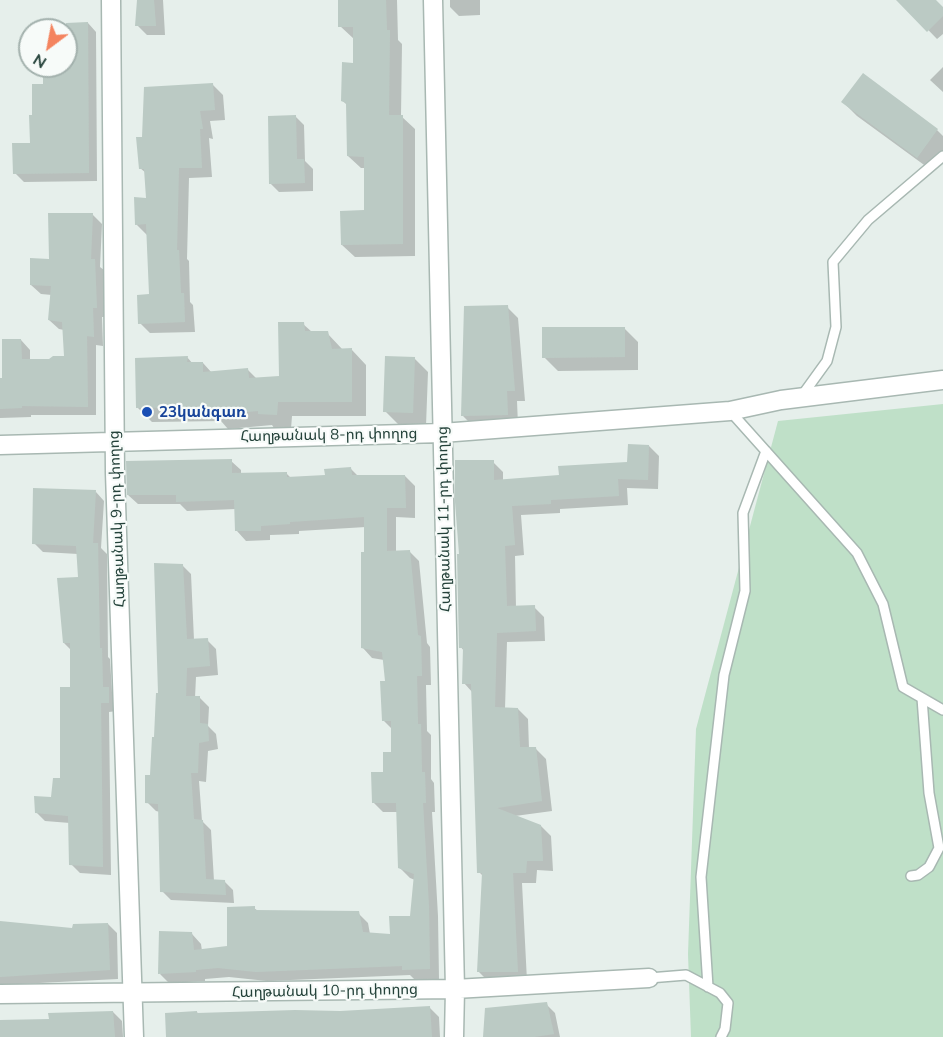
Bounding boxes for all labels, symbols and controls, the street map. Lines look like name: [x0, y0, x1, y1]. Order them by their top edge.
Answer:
north arrow: [18, 18, 78, 78]
text: N: [29, 50, 50, 73]
place label: 23կանգառ: [159, 403, 246, 421]
marker: 23կանգառ: [140, 405, 154, 419]
street label: Հաղթանակ 8-րդ փողոց: [240, 424, 418, 446]
street label: Հաղթանակ 11-րդ փողոց: [433, 426, 455, 612]
street label: Հաղթանակ 9-րդ փողոց: [105, 430, 129, 608]
street label: Հաղթանակ 10-րդ փողոց: [232, 980, 418, 1002]

